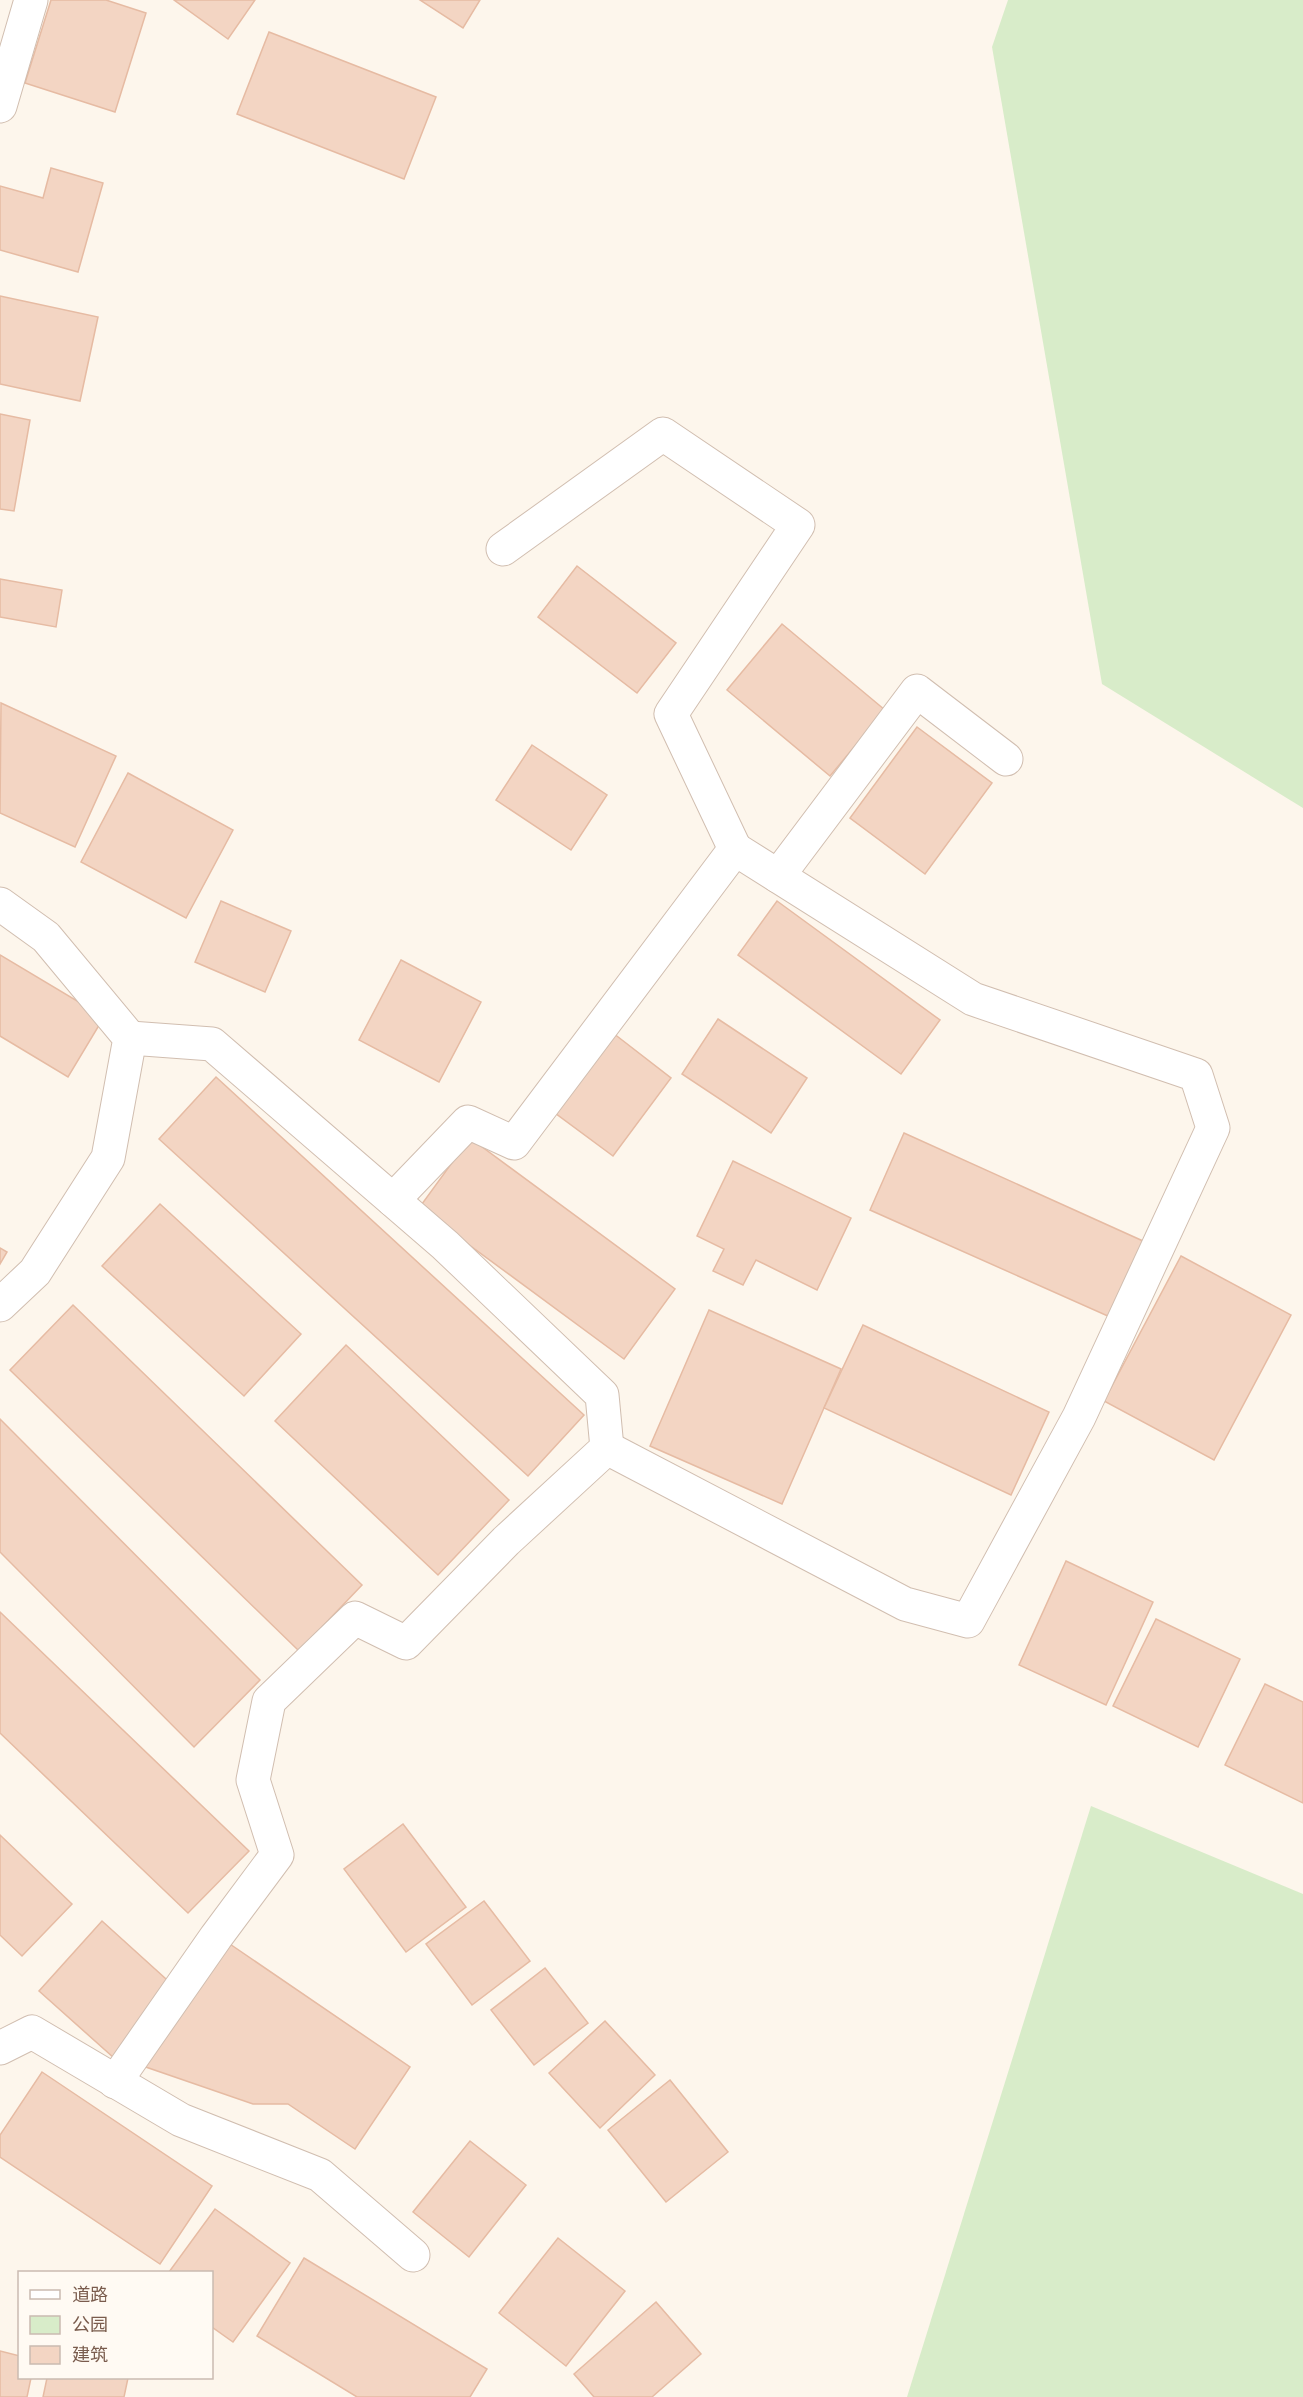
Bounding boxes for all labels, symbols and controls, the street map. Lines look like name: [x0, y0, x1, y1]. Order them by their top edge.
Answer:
legend: [18, 2271, 213, 2379]
text: 道路: [72, 2284, 108, 2305]
text: 公园: [72, 2314, 108, 2335]
text: 建筑: [72, 2344, 108, 2365]

